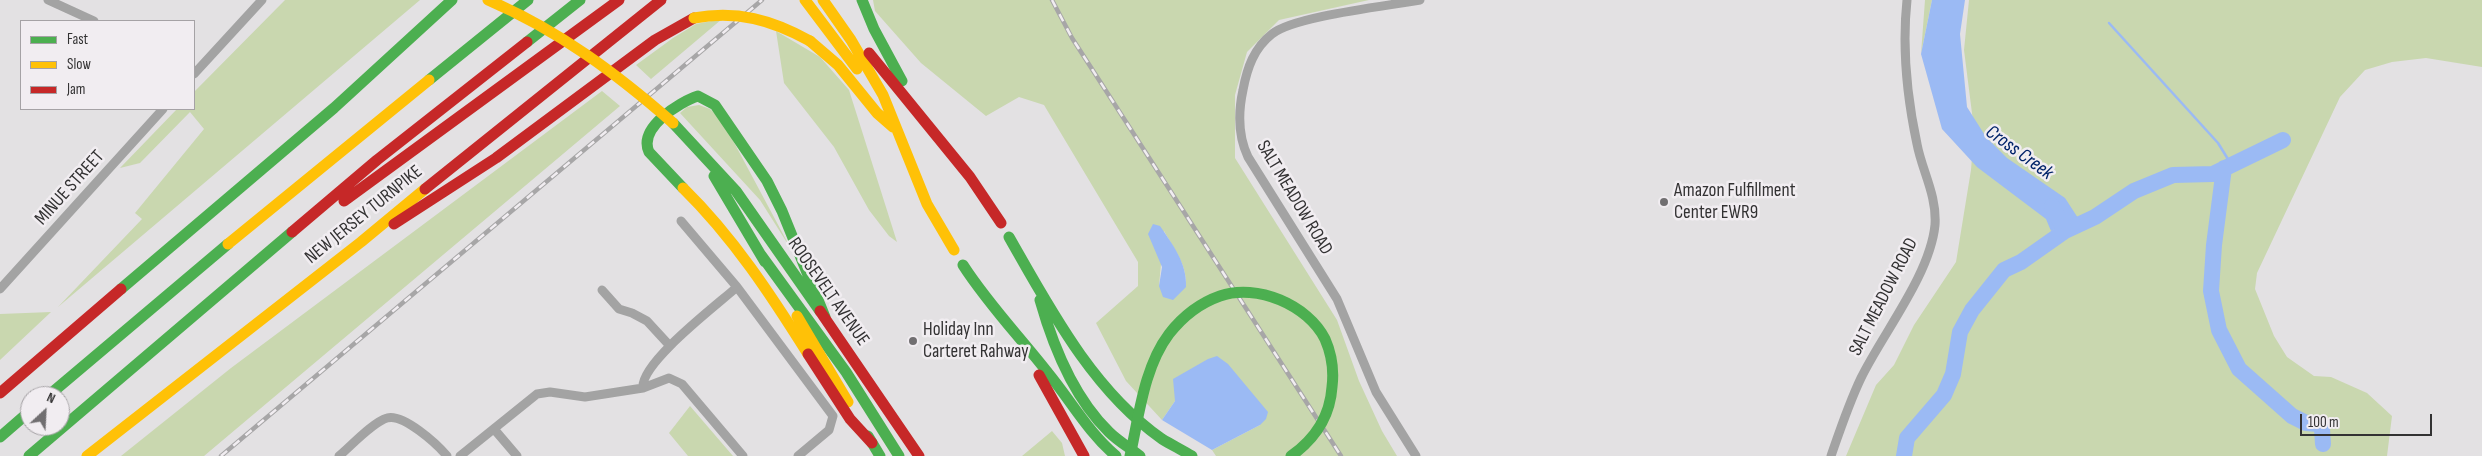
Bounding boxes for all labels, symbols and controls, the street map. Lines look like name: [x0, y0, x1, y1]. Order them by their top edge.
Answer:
legend: [20, 20, 195, 110]
text: Fast: [67, 30, 88, 49]
text: Slow: [67, 55, 91, 74]
text: Jam: [67, 80, 85, 99]
water label: Cross Creek: [1980, 120, 2058, 186]
street label: SALT MEADOW ROAD: [1251, 137, 1337, 259]
street label: MINUE STREET: [30, 146, 110, 230]
street label: NEW JERSEY TURNPIKE: [301, 161, 427, 269]
place label: Amazon Fulfillment Center EWR9: [1674, 180, 1796, 224]
marker: Amazon Fulfillment Center EWR9: [1658, 196, 1670, 208]
street label: ROOSEVELT AVENUE: [782, 233, 874, 351]
street label: SALT MEADOW ROAD: [1844, 234, 1924, 360]
place label: Holiday Inn Carteret Rahway: [923, 319, 1029, 363]
marker: Holiday Inn Carteret Rahway: [907, 335, 919, 347]
north arrow: [20, 386, 70, 436]
text: N: [44, 389, 58, 407]
scale bar: [2302, 404, 2434, 436]
text: 100 m: [2308, 413, 2339, 432]

